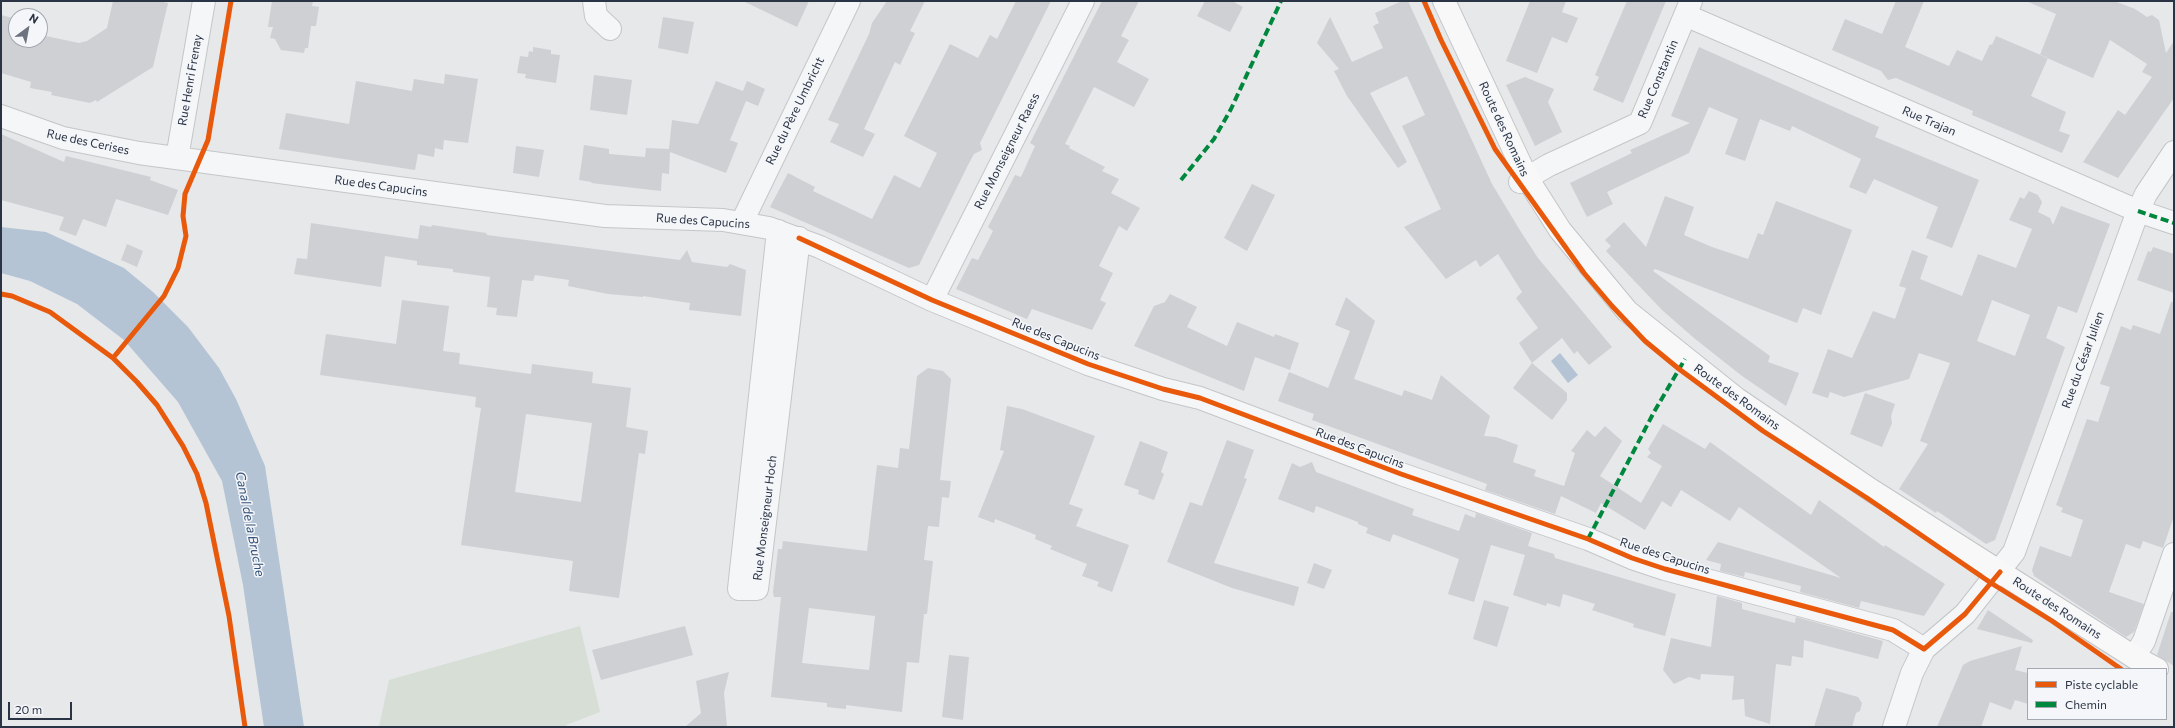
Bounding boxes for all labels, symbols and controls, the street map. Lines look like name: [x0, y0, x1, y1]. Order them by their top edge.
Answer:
north arrow: [8, 8, 48, 48]
text: N: [27, 11, 41, 26]
street label: Rue Henri Frenay: [175, 33, 205, 127]
street label: Rue Constantin: [1635, 38, 1681, 120]
street label: Rue du Père Umbricht: [763, 55, 827, 167]
street label: Route des Romains: [1476, 79, 1532, 179]
street label: Rue Monseigneur Raess: [971, 90, 1043, 212]
street label: Rue Trajan: [1900, 103, 1958, 139]
street label: Rue des Cerises: [45, 126, 131, 158]
street label: Rue des Capucins: [333, 172, 429, 200]
street label: Rue des Capucins: [656, 211, 750, 231]
street label: Rue du César Julien: [2059, 310, 2107, 410]
street label: Rue des Capucins: [1010, 315, 1102, 363]
street label: Route des Romains: [1691, 361, 1783, 433]
street label: Rue des Capucins: [1314, 424, 1406, 472]
street label: Rue Monseigneur Hoch: [750, 455, 780, 581]
water label: Canal de la Bruche: [232, 470, 268, 578]
street label: Rue des Capucins: [1618, 535, 1712, 577]
street label: Route des Romains: [2010, 574, 2104, 642]
legend: [2027, 668, 2167, 720]
text: Piste cyclable: [2065, 677, 2138, 691]
scale bar: [10, 694, 74, 720]
text: Chemin: [2065, 697, 2107, 711]
text: 20 m: [15, 702, 42, 716]

